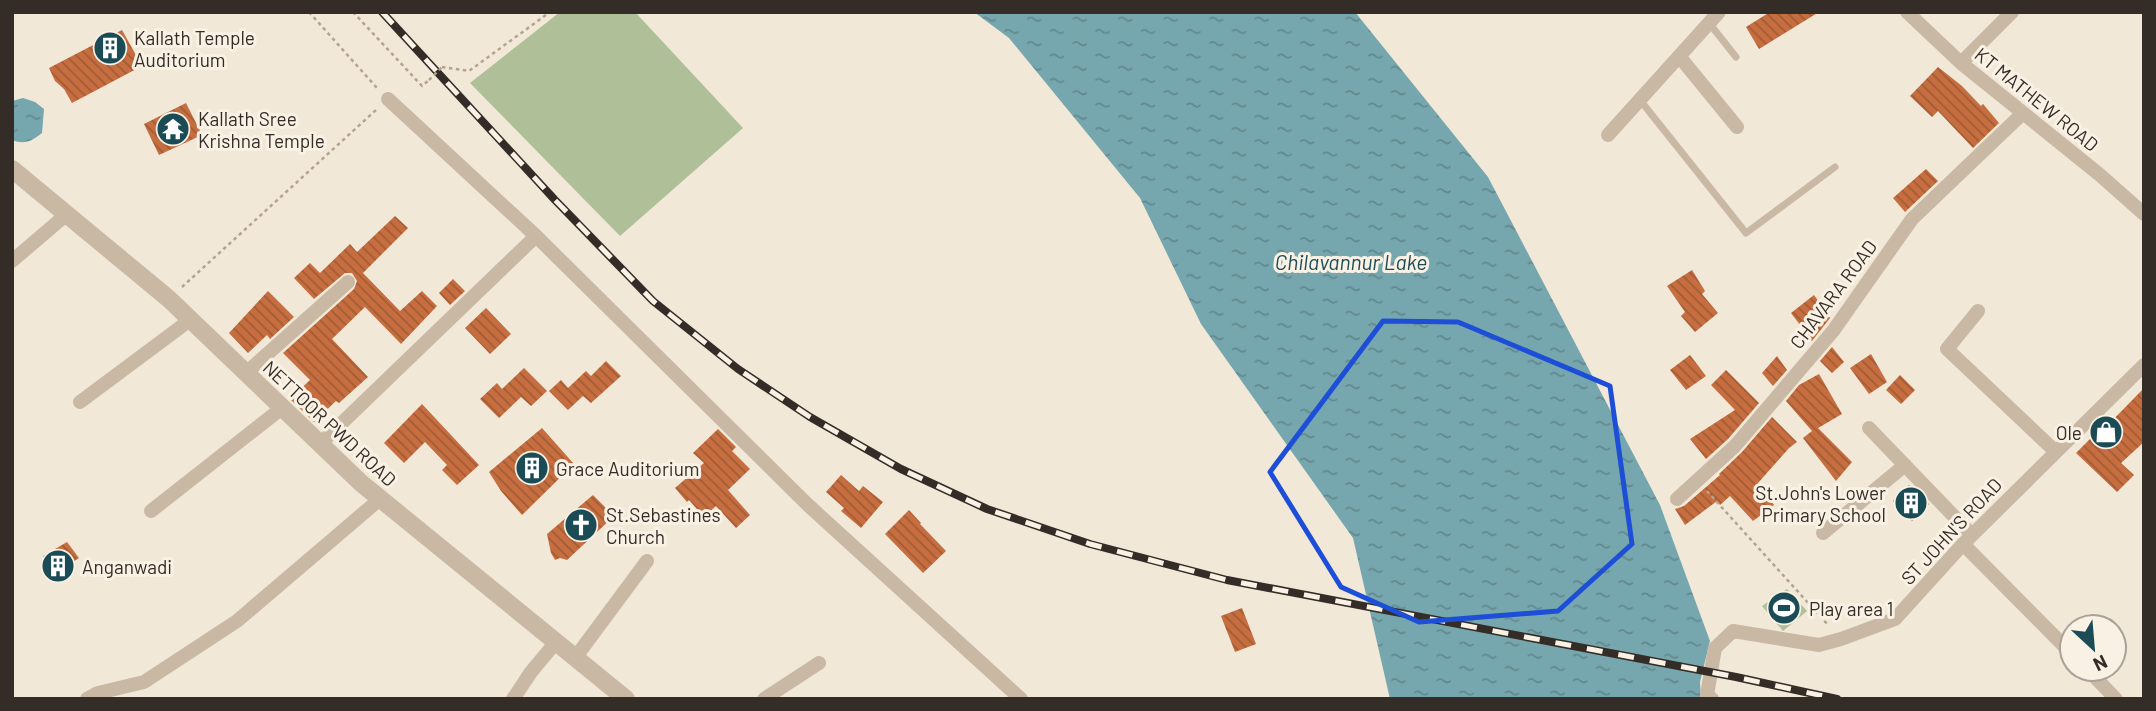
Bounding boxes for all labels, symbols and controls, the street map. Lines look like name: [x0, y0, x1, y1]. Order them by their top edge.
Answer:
place label: Kallath Temple Auditorium: [134, 26, 255, 71]
building icon: Kallath Temple Auditorium: [91, 29, 129, 67]
street label: KT MATHEW ROAD: [1971, 42, 2103, 156]
place label: Kallath Sree Krishna Temple: [198, 107, 325, 152]
temple icon: Kallath Sree Krishna Temple: [154, 110, 192, 148]
street label: CHAVARA ROAD: [1785, 235, 1881, 353]
water label: Chilavannur Lake: [1275, 249, 1427, 274]
street label: NETTOOR PWD ROAD: [259, 355, 401, 491]
shop icon: Ole: [2087, 413, 2125, 451]
place label: Ole: [2056, 421, 2082, 444]
building icon: Grace Auditorium: [513, 449, 551, 487]
place label: Grace Auditorium: [556, 457, 700, 480]
street label: ST JOHN'S ROAD: [1896, 473, 2006, 589]
place label: St.John's Lower Primary School: [1755, 481, 1886, 526]
building icon: St.John's Lower Primary School: [1892, 484, 1930, 522]
place label: St.Sebastines Church: [606, 503, 721, 548]
church icon: St.Sebastines Church: [562, 506, 600, 544]
building icon: Anganwadi: [39, 547, 77, 585]
place label: Anganwadi: [82, 555, 172, 578]
sports icon: Play area 1: [1765, 589, 1803, 627]
place label: Play area 1: [1809, 597, 1894, 620]
north arrow: [2058, 613, 2128, 683]
text: N: [2090, 651, 2111, 677]

